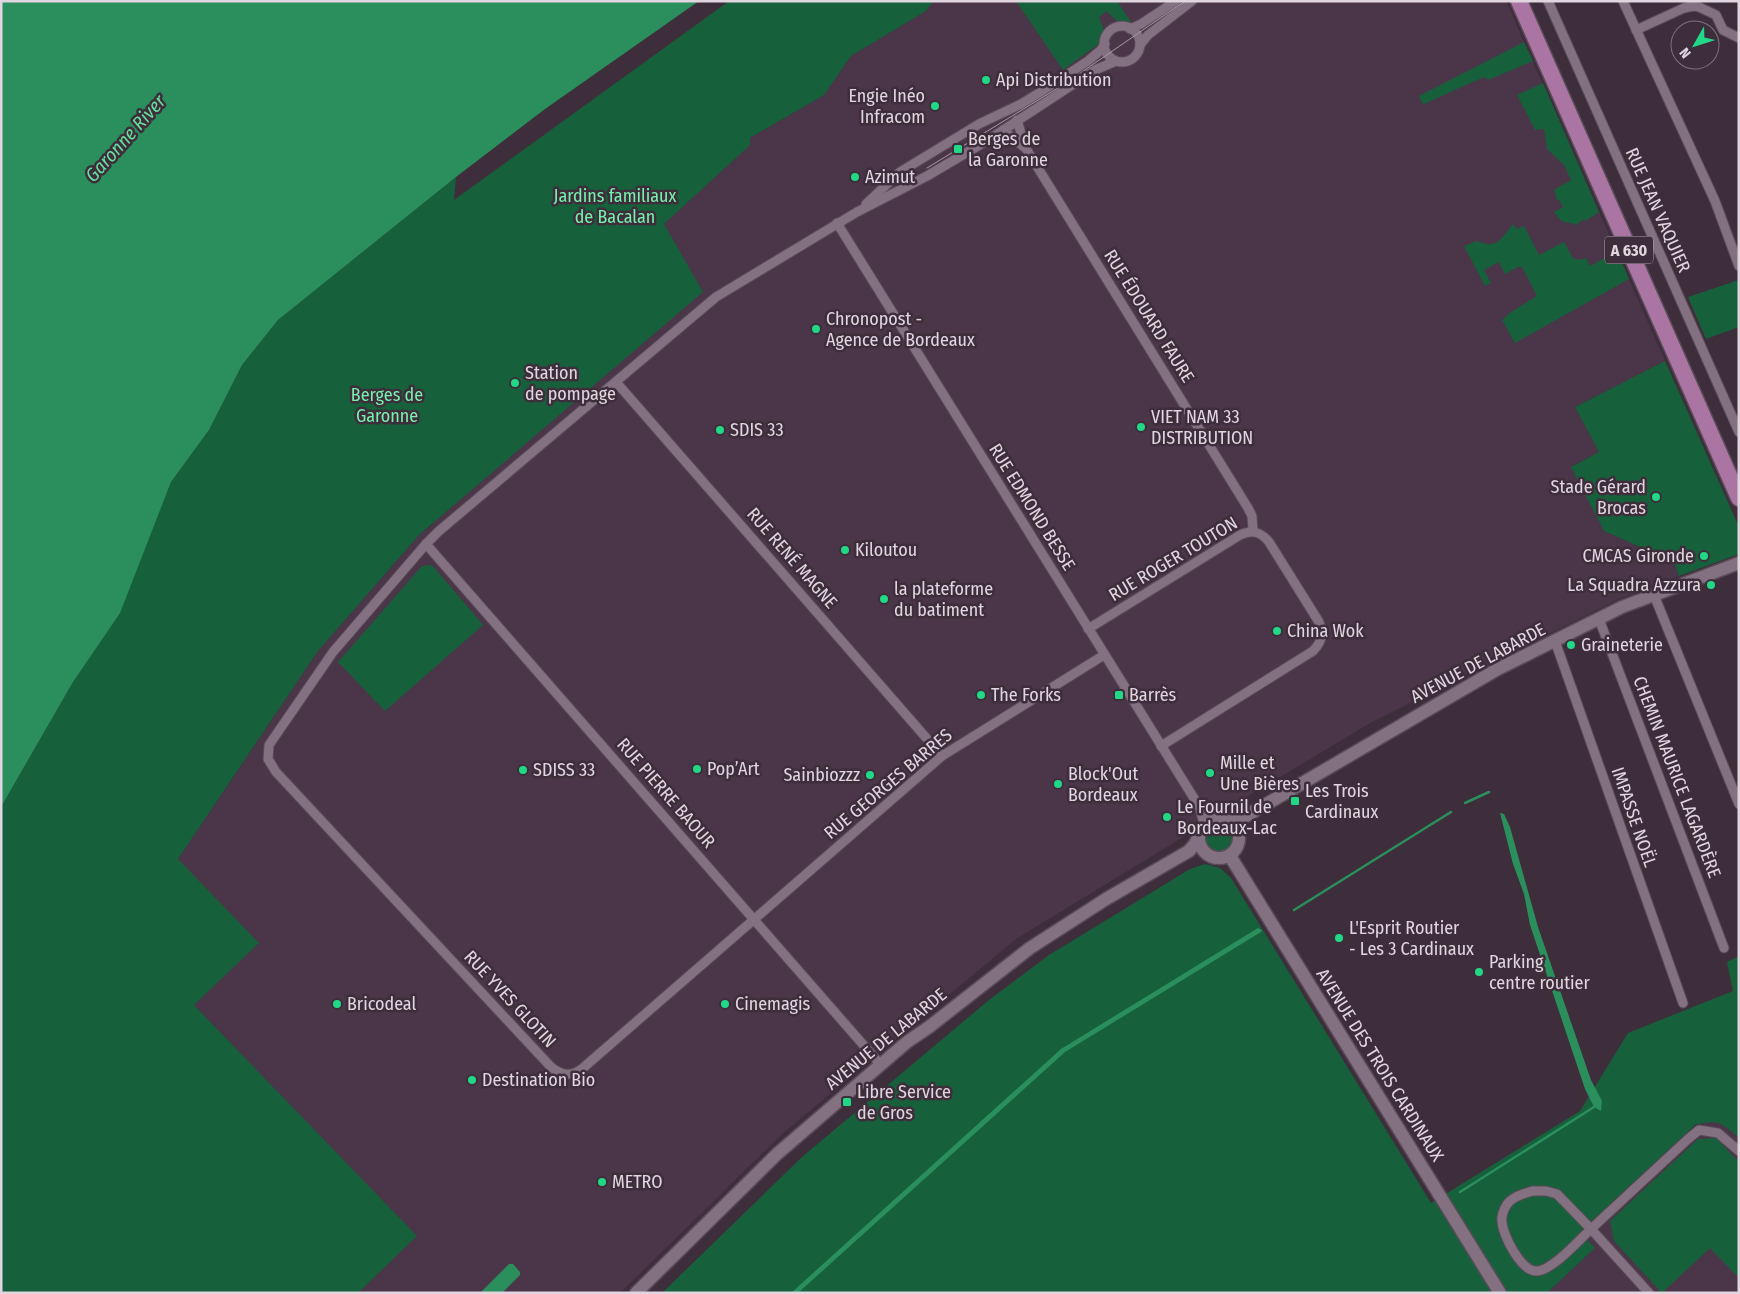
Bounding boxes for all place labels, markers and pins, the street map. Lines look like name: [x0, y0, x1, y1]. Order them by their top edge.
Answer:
place label: Api Distribution: [996, 69, 1112, 91]
marker: Api Distribution: [980, 74, 992, 86]
place label: Engie Inéo Infracom: [849, 85, 925, 128]
marker: Engie Inéo Infracom: [929, 100, 941, 112]
place label: Berges de la Garonne: [968, 128, 1048, 171]
marker: Berges de la Garonne: [952, 143, 964, 155]
place label: Azimut: [865, 166, 915, 188]
marker: Azimut: [849, 171, 861, 183]
place label: Chronopost - Agence de Bordeaux: [826, 308, 975, 351]
marker: Chronopost - Agence de Bordeaux: [810, 323, 822, 335]
place label: Station de pompage: [525, 362, 616, 405]
marker: Station de pompage: [509, 377, 521, 389]
place label: VIET NAM 33 DISTRIBUTION: [1151, 406, 1253, 449]
place label: SDIS 33: [730, 419, 784, 441]
marker: VIET NAM 33 DISTRIBUTION: [1135, 421, 1147, 433]
marker: SDIS 33: [714, 424, 726, 436]
place label: Stade Gérard Brocas: [1551, 476, 1646, 519]
marker: Stade Gérard Brocas: [1650, 491, 1662, 503]
place label: Kiloutou: [855, 539, 917, 561]
marker: Kiloutou: [839, 544, 851, 556]
place label: CMCAS Gironde: [1582, 545, 1694, 567]
marker: CMCAS Gironde: [1698, 550, 1710, 562]
place label: La Squadra Azzura: [1567, 574, 1701, 596]
place label: la plateforme du batiment: [894, 578, 993, 621]
marker: La Squadra Azzura: [1705, 579, 1717, 591]
marker: la plateforme du batiment: [878, 593, 890, 605]
place label: China Wok: [1287, 620, 1364, 642]
marker: China Wok: [1271, 625, 1283, 637]
place label: Graineterie: [1581, 634, 1663, 656]
marker: Graineterie: [1565, 639, 1577, 651]
place label: The Forks: [991, 684, 1061, 706]
place label: Barrès: [1129, 684, 1177, 706]
marker: The Forks: [975, 689, 987, 701]
marker: Barrès: [1113, 689, 1125, 701]
place label: Mille et Une Bières: [1220, 752, 1299, 795]
place label: Pop’Art: [707, 758, 760, 780]
place label: SDISS 33: [533, 759, 595, 781]
marker: Pop’Art: [691, 763, 703, 775]
place label: Block'Out Bordeaux: [1068, 763, 1138, 806]
marker: SDISS 33: [517, 764, 529, 776]
place label: Sainbiozzz: [783, 764, 860, 786]
marker: Mille et Une Bières: [1204, 767, 1216, 779]
marker: Sainbiozzz: [864, 769, 876, 781]
marker: Block'Out Bordeaux: [1052, 778, 1064, 790]
place label: Les Trois Cardinaux: [1305, 780, 1378, 823]
marker: Les Trois Cardinaux: [1289, 795, 1301, 807]
place label: Le Fournil de Bordeaux-Lac: [1177, 796, 1277, 839]
marker: Le Fournil de Bordeaux-Lac: [1161, 811, 1173, 823]
place label: L'Esprit Routier - Les 3 Cardinaux: [1349, 917, 1474, 960]
marker: L'Esprit Routier - Les 3 Cardinaux: [1333, 932, 1345, 944]
place label: Parking centre routier: [1489, 951, 1590, 994]
marker: Parking centre routier: [1473, 966, 1485, 978]
place label: Bricodeal: [347, 993, 417, 1015]
place label: Cinemagis: [735, 993, 811, 1015]
marker: Bricodeal: [331, 998, 343, 1010]
marker: Cinemagis: [719, 998, 731, 1010]
place label: Destination Bio: [482, 1069, 595, 1091]
marker: Destination Bio: [466, 1074, 478, 1086]
place label: Libre Service de Gros: [857, 1081, 951, 1124]
marker: Libre Service de Gros: [841, 1096, 853, 1108]
place label: METRO: [612, 1171, 663, 1193]
marker: METRO: [596, 1176, 608, 1188]

